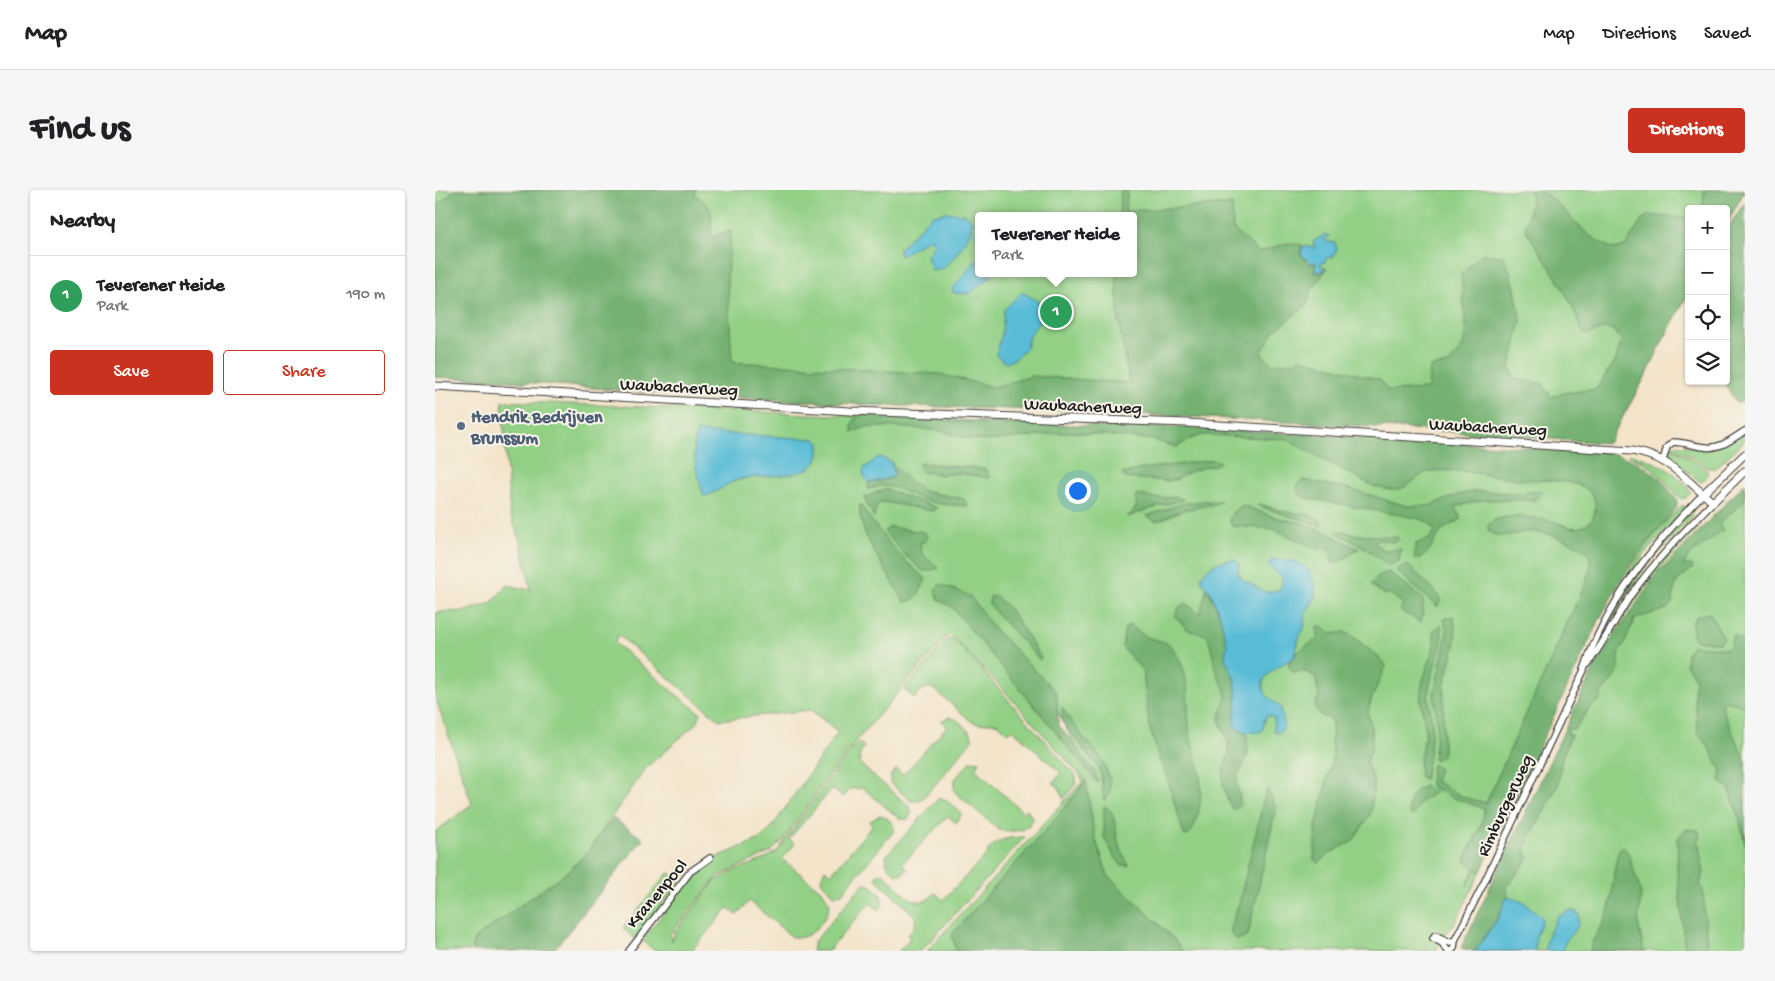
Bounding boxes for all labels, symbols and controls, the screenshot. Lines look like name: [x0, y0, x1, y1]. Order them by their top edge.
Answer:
text: Map: [25, 20, 67, 49]
text: Map: [1543, 24, 1575, 45]
text: Directions: [1603, 24, 1676, 45]
text: Saved: [1704, 24, 1750, 45]
button: Directions: [1628, 108, 1745, 153]
text: Find us: [30, 110, 130, 151]
map controls: [1685, 205, 1730, 385]
button: +: [1685, 205, 1730, 250]
text: Nearby: [50, 210, 115, 235]
popup: [975, 212, 1137, 277]
text: Teverener Heide: [992, 224, 1120, 247]
text: Park: [992, 247, 1023, 266]
button: −: [1685, 250, 1730, 295]
text: Teverener Heide: [97, 275, 225, 298]
text: 1: [63, 286, 69, 305]
text: 190 m: [346, 286, 385, 305]
pin: 1: [1040, 293, 1072, 331]
button: locate: [1685, 295, 1730, 340]
text: Park: [97, 298, 128, 317]
button: layers: [1685, 340, 1730, 385]
button: Save: [50, 350, 213, 395]
button: Share: [223, 350, 385, 395]
street label: Waubacherweg: [619, 375, 738, 402]
street label: Waubacherweg: [1023, 395, 1142, 420]
place label: Hendrik Bedrijven Brunssum: [470, 408, 603, 450]
street label: Waubacherweg: [1428, 415, 1547, 442]
marker: Hendrik Bedrijven Brunssum: [455, 420, 467, 432]
your location: [1065, 478, 1091, 504]
street label: Rimburgerweg: [1474, 752, 1539, 860]
street label: Kranenpool: [623, 856, 693, 934]

